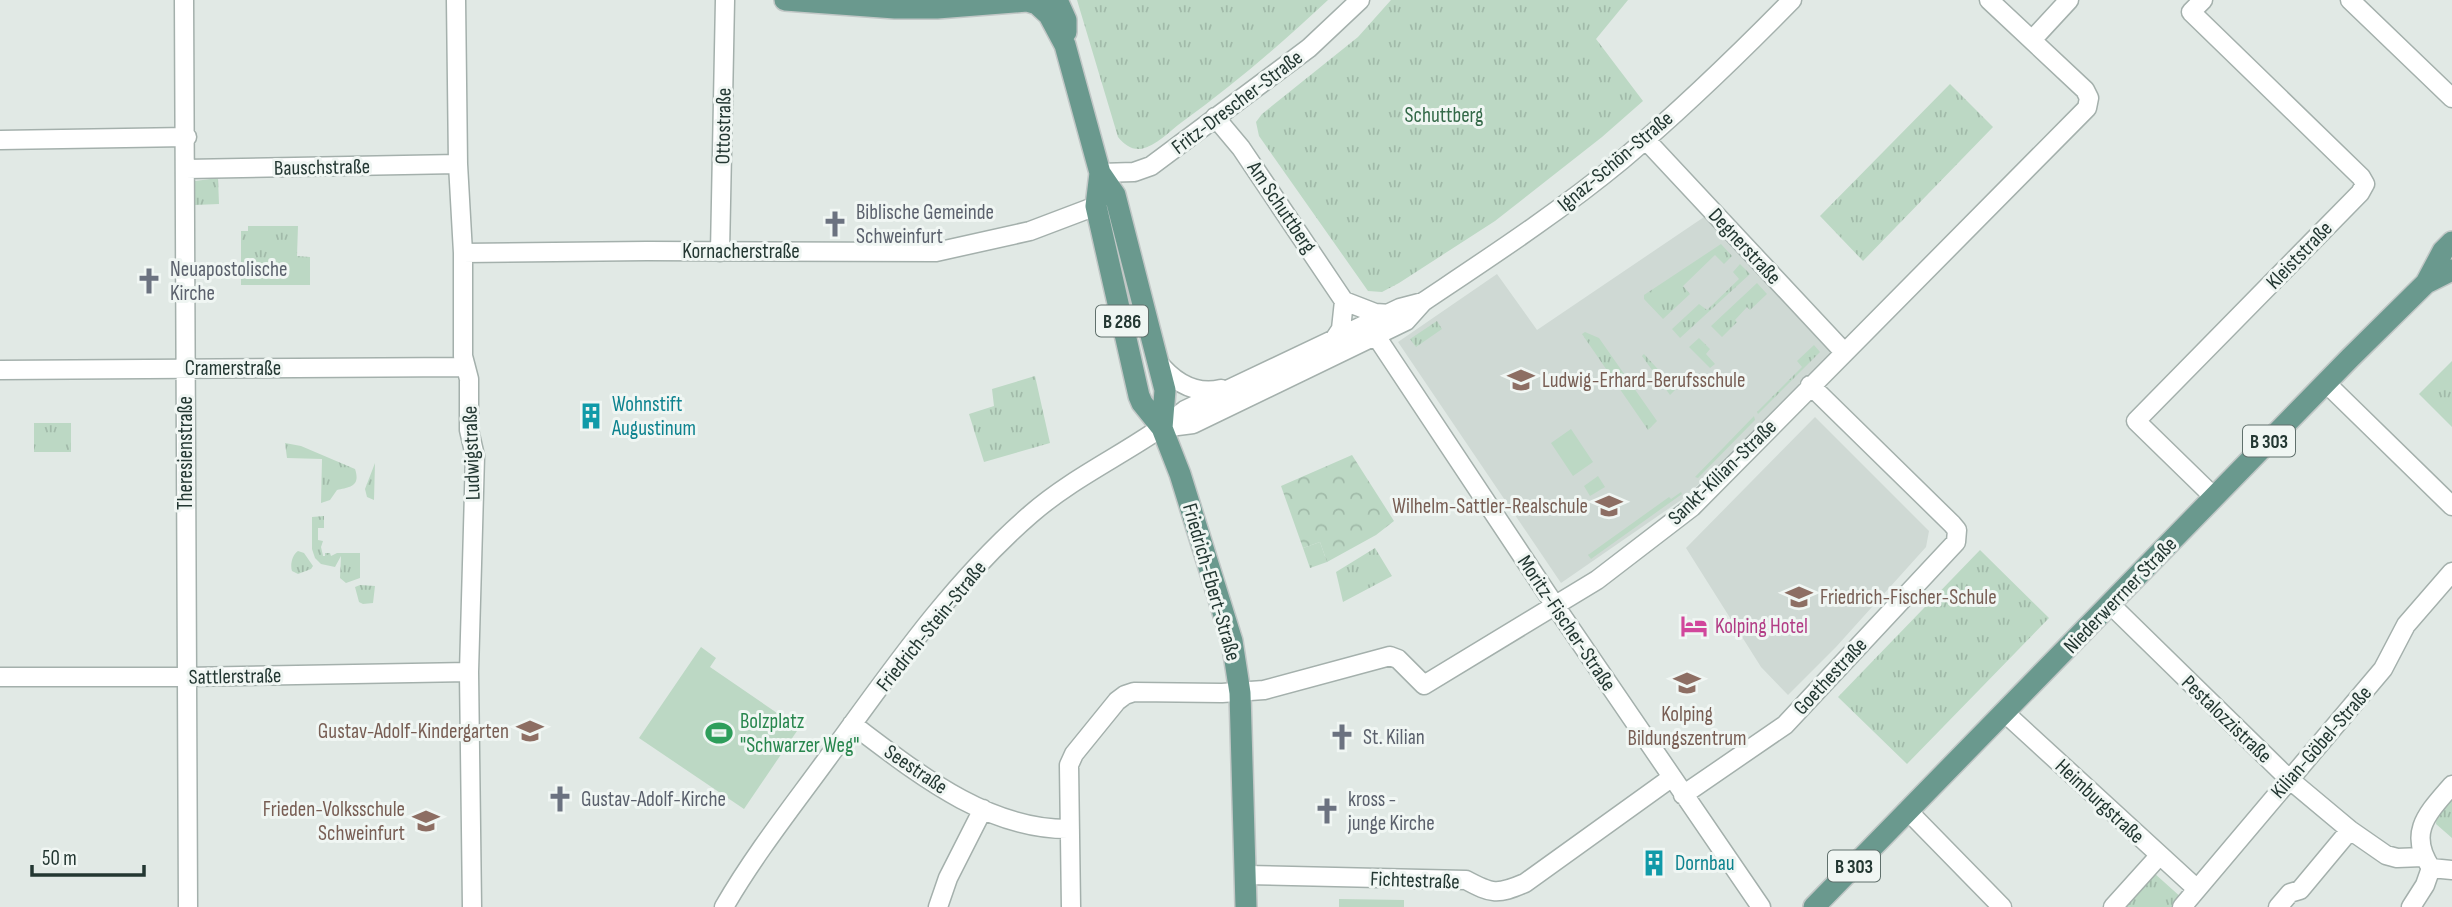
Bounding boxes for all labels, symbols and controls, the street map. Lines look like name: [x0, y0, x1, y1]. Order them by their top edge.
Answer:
street label: Fritz-Drescher-Straße: [1167, 45, 1308, 160]
street label: Ottostraße: [710, 87, 737, 165]
park label: Schuttberg: [1405, 103, 1483, 128]
street label: Ignaz-Schön-Straße: [1553, 106, 1678, 217]
street label: Bauschstraße: [274, 154, 370, 181]
street label: Am Schuttberg: [1241, 156, 1321, 258]
place label: Biblische Gemeinde Schweinfurt: [856, 200, 994, 249]
street label: Degnerstraße: [1703, 203, 1786, 290]
church icon: Biblische Gemeinde Schweinfurt: [820, 209, 850, 239]
street label: Kleiststraße: [2261, 216, 2338, 294]
street label: Kornacherstraße: [682, 239, 800, 264]
place label: Neuapostolische Kirche: [170, 257, 288, 306]
church icon: Neuapostolische Kirche: [134, 266, 164, 296]
road number: B 286: [1096, 306, 1148, 336]
street label: Cramerstraße: [185, 356, 281, 381]
school or university icon: Ludwig-Erhard-Berufsschule: [1506, 365, 1536, 395]
place label: Ludwig-Erhard-Berufsschule: [1542, 368, 1745, 393]
place label: Wohnstift Augustinum: [611, 392, 696, 441]
street label: Theresienstraße: [173, 396, 198, 510]
building icon: Wohnstift Augustinum: [576, 401, 606, 431]
street label: Ludwigstraße: [457, 405, 486, 501]
street label: Sankt-Kilian-Straße: [1663, 414, 1782, 530]
road number: B 303: [2243, 426, 2295, 456]
school or university icon: Wilhelm-Sattler-Realschule: [1594, 491, 1624, 521]
place label: Wilhelm-Sattler-Realschule: [1392, 494, 1588, 519]
street label: Friedrich-Ebert-Straße: [1177, 501, 1246, 664]
street label: Niederwerrner Straße: [2059, 532, 2182, 659]
street label: Moritz-Fischer-Straße: [1512, 551, 1621, 696]
street label: Friedrich-Stein-Straße: [871, 556, 992, 697]
school or university icon: Friedrich-Fischer-Schule: [1784, 582, 1814, 612]
place label: Friedrich-Fischer-Schule: [1820, 585, 1997, 610]
hotel icon: Kolping Hotel: [1679, 611, 1709, 641]
place label: Kolping Hotel: [1715, 614, 1808, 639]
street label: Goethestraße: [1788, 633, 1872, 720]
street label: Sattlerstraße: [188, 663, 282, 690]
school or university icon: Kolping Bildungszentrum: [1672, 668, 1702, 698]
street label: Pestalozzistraße: [2176, 670, 2277, 769]
street label: Kilian-Göbel-Straße: [2266, 681, 2377, 804]
place label: Kolping Bildungszentrum: [1628, 702, 1746, 751]
place label: Bolzplatz "Schwarzer Weg": [740, 709, 859, 758]
school or university icon: Gustav-Adolf-Kindergarten: [515, 716, 545, 746]
sports icon: Bolzplatz "Schwarzer Weg": [704, 718, 734, 748]
place label: Gustav-Adolf-Kindergarten: [318, 719, 509, 744]
church icon: St. Kilian: [1327, 722, 1357, 752]
place label: St. Kilian: [1363, 725, 1425, 750]
street label: Seestraße: [879, 739, 952, 800]
street label: Heimburgstraße: [2050, 754, 2149, 849]
church icon: Gustav-Adolf-Kirche: [545, 784, 575, 814]
place label: Gustav-Adolf-Kirche: [581, 787, 726, 812]
place label: kross - junge Kirche: [1347, 787, 1435, 836]
church icon: kross - junge Kirche: [1312, 796, 1342, 826]
place label: Frieden-Volksschule Schweinfurt: [263, 797, 405, 846]
school or university icon: Frieden-Volksschule Schweinfurt: [411, 806, 441, 836]
scale bar: [32, 834, 144, 878]
text: 50 m: [42, 846, 77, 871]
building icon: Dornbau: [1639, 848, 1669, 878]
road number: B 303: [1828, 850, 1880, 881]
place label: Dornbau: [1675, 851, 1735, 876]
street label: Fichtestraße: [1370, 866, 1460, 895]

